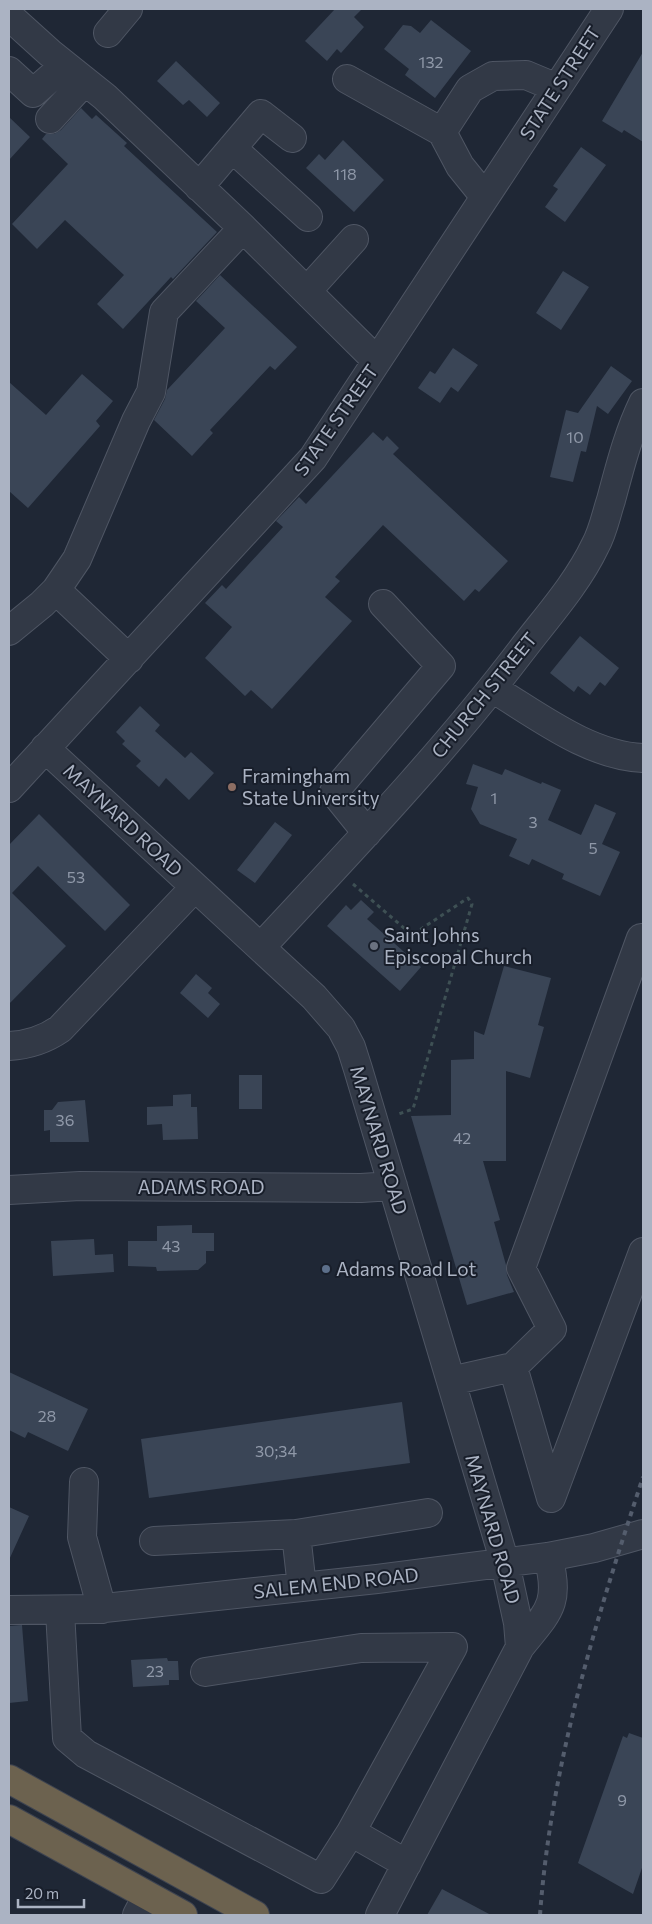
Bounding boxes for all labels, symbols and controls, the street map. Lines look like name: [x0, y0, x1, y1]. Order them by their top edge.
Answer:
street label: STATE STREET: [514, 22, 605, 144]
house number: 132: [419, 52, 444, 71]
house number: 118: [333, 164, 357, 183]
street label: STATE STREET: [289, 360, 382, 480]
house number: 10: [566, 427, 584, 446]
street label: CHURCH STREET: [426, 627, 541, 762]
street label: MAYNARD ROAD: [59, 759, 188, 881]
place label: Framingham State University: [242, 764, 380, 809]
marker: Framingham State University: [226, 781, 238, 793]
house number: 1: [491, 788, 497, 807]
house number: 3: [528, 812, 538, 831]
house number: 5: [588, 838, 598, 857]
house number: 53: [67, 867, 85, 886]
place label: Saint Johns Episcopal Church: [384, 923, 533, 968]
marker: Saint Johns Episcopal Church: [368, 940, 380, 952]
street label: MAYNARD ROAD: [346, 1063, 413, 1217]
house number: 36: [56, 1110, 74, 1129]
house number: 42: [453, 1128, 471, 1147]
street label: ADAMS ROAD: [137, 1175, 265, 1198]
house number: 43: [162, 1236, 180, 1255]
place label: Adams Road Lot: [336, 1257, 477, 1280]
marker: Adams Road Lot: [320, 1263, 332, 1275]
house number: 28: [38, 1406, 56, 1425]
house number: 30;34: [255, 1441, 297, 1460]
street label: MAYNARD ROAD: [461, 1452, 526, 1606]
street label: SALEM END ROAD: [252, 1562, 420, 1603]
house number: 23: [146, 1661, 164, 1680]
house number: 9: [617, 1790, 627, 1809]
scale bar: [18, 1876, 84, 1908]
text: 20 m: [25, 1884, 59, 1902]

